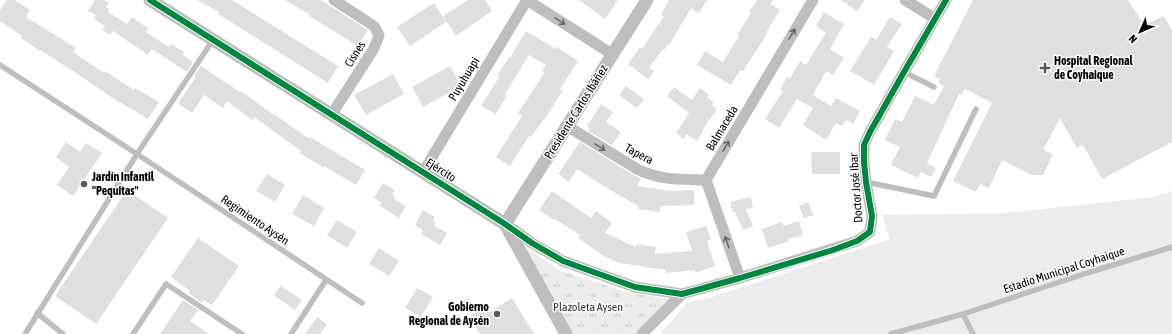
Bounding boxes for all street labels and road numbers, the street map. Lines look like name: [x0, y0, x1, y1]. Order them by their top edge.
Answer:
street label: Cisnes: [342, 38, 368, 70]
street label: Puyuhuapi: [446, 55, 482, 103]
street label: Presidente Carlos Ibáñez: [541, 62, 611, 162]
street label: Balmaceda: [703, 103, 741, 153]
street label: Tapera: [622, 141, 656, 167]
street label: Doctor José Ibar: [847, 152, 865, 223]
street label: Ejército: [423, 155, 459, 185]
street label: Regimiento Aysén: [218, 192, 292, 248]
street label: Estadio Municipal Coyhaique: [1002, 244, 1126, 296]

